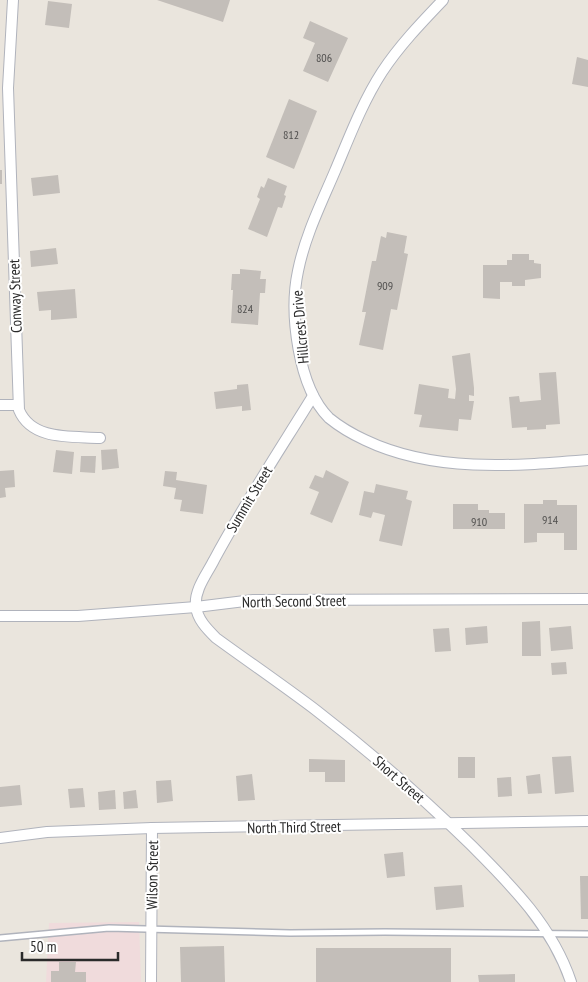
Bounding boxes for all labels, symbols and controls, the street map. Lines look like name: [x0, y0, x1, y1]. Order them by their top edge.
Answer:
house number: 806: [316, 50, 332, 65]
house number: 812: [283, 127, 299, 142]
street label: Conway Street: [4, 259, 26, 333]
house number: 909: [377, 278, 393, 293]
street label: Hillcrest Drive: [287, 290, 313, 364]
house number: 824: [237, 301, 254, 316]
street label: Summit Street: [222, 462, 276, 536]
house number: 914: [542, 512, 559, 527]
house number: 910: [471, 514, 487, 529]
street label: North Second Street: [242, 591, 346, 611]
street label: Short Street: [369, 751, 429, 807]
street label: North Third Street: [247, 817, 341, 837]
street label: Wilson Street: [142, 840, 162, 910]
scale bar: [22, 930, 119, 962]
text: 50 m: [30, 937, 56, 956]

